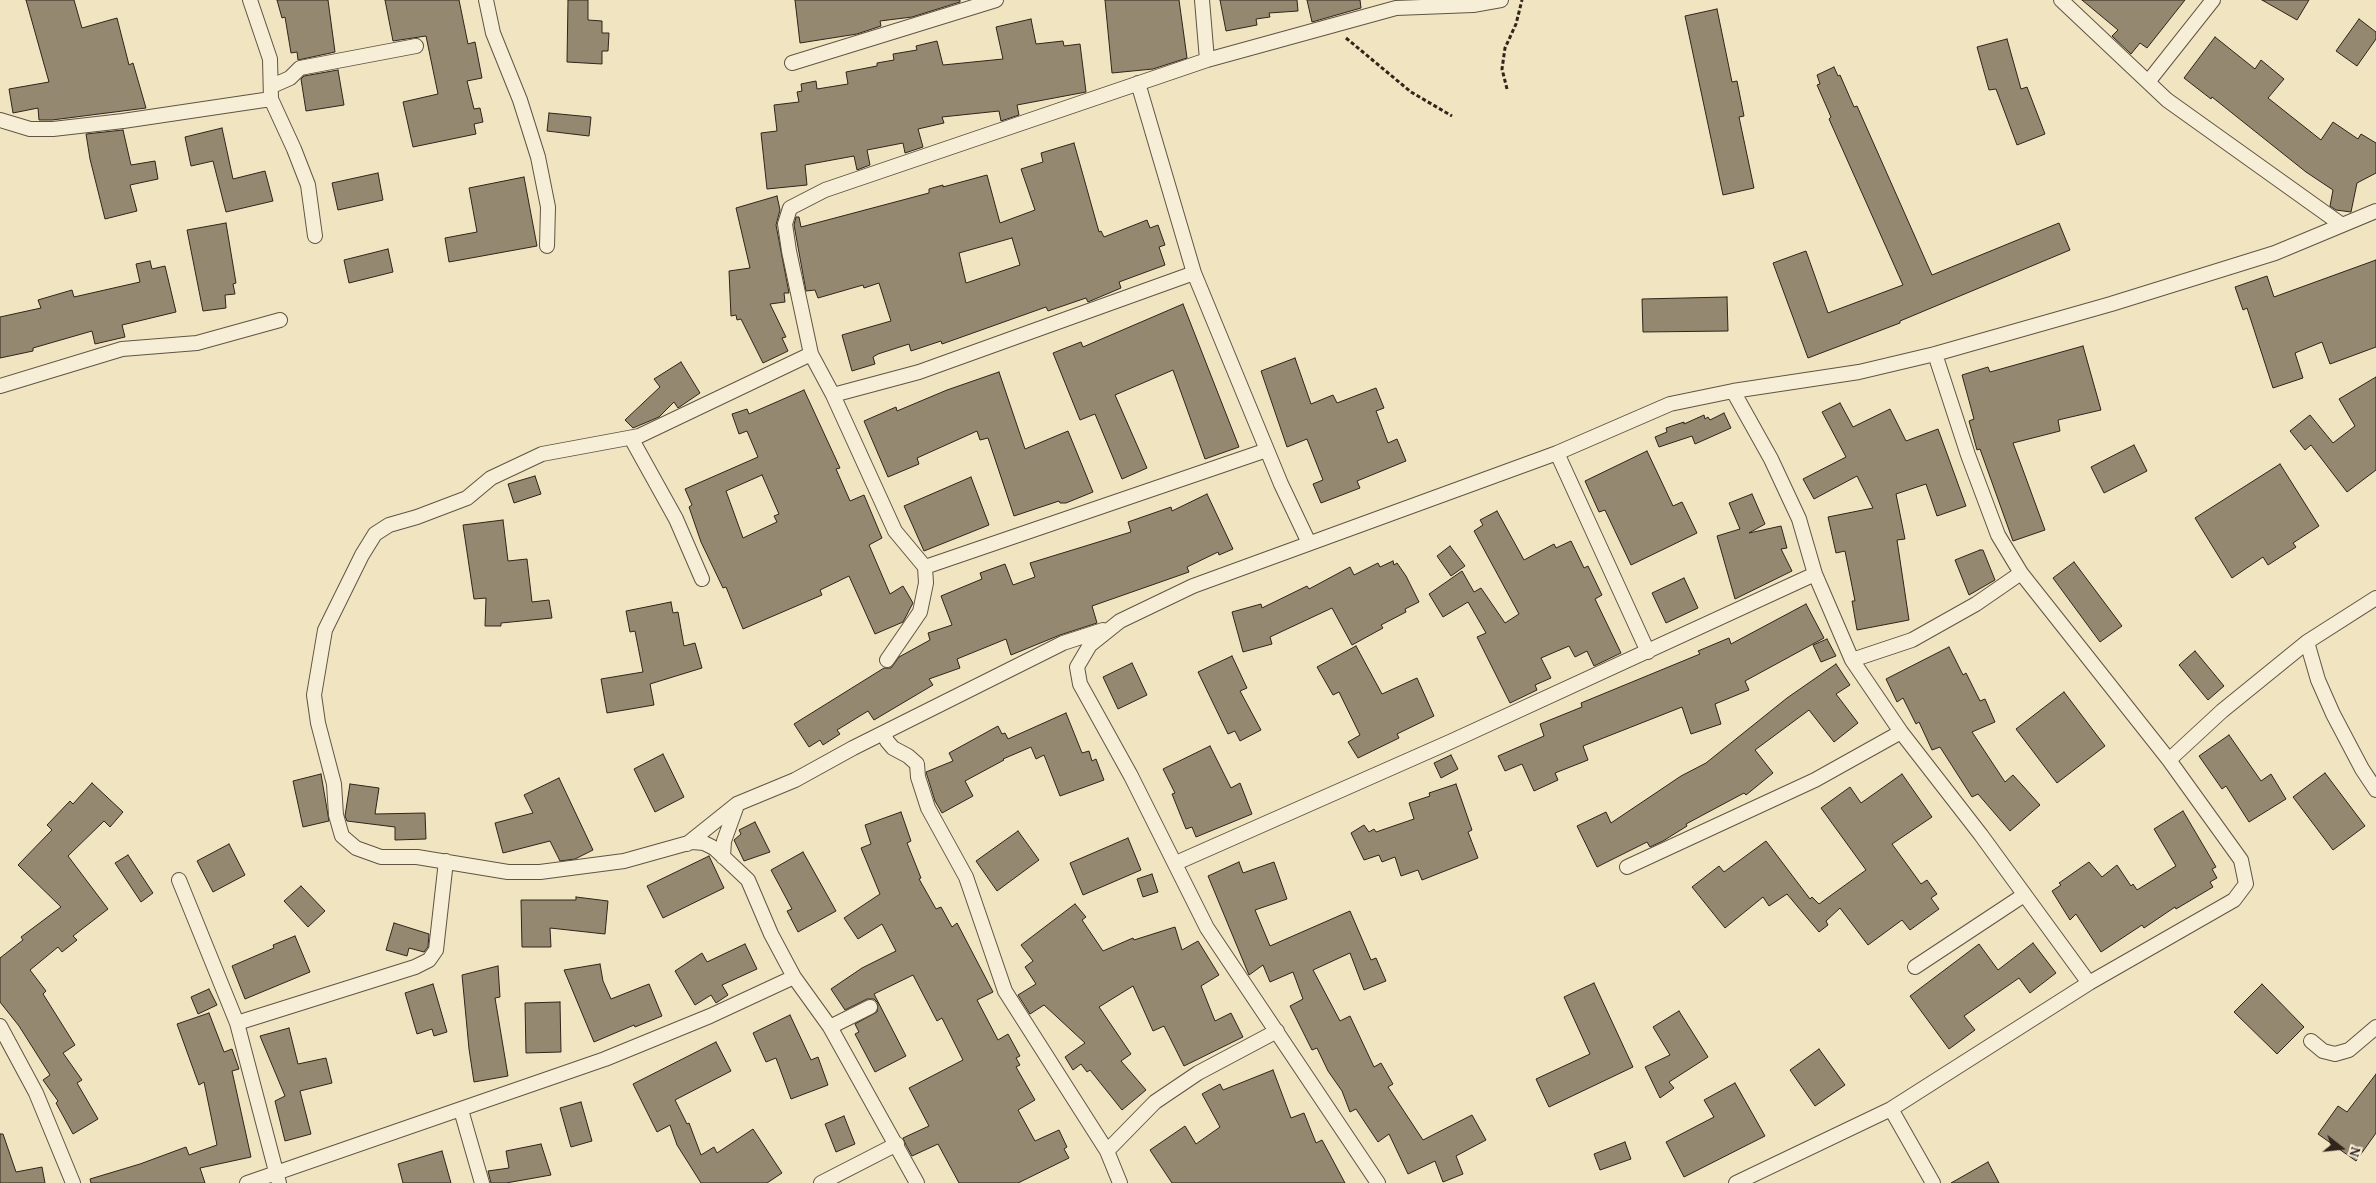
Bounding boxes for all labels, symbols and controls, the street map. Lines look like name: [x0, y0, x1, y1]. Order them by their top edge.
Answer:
north arrow: [2316, 1123, 2366, 1173]
text: N: [2345, 1145, 2366, 1159]

